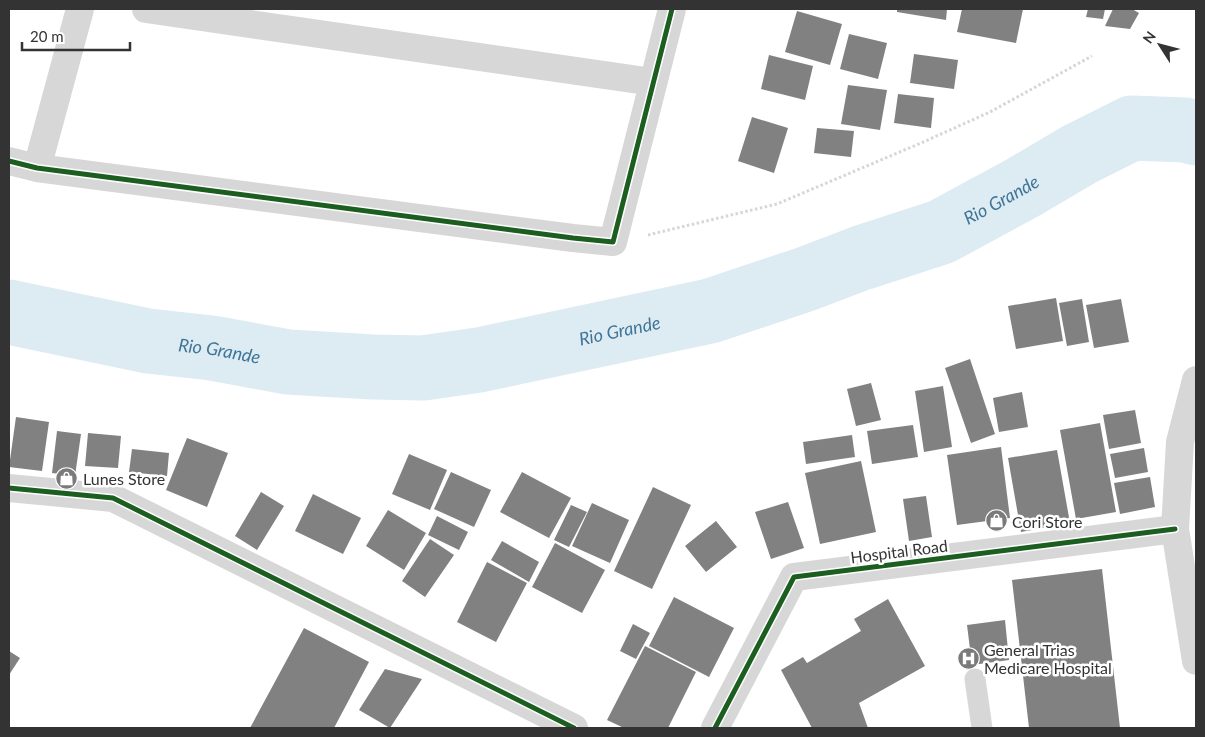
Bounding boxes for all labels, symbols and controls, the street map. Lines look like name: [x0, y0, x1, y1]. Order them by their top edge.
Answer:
scale bar: [22, 20, 130, 52]
north arrow: [1135, 20, 1185, 70]
text: 20 m: [30, 27, 64, 45]
text: N: [1139, 28, 1159, 46]
water label: Rio Grande: [959, 170, 1043, 229]
water label: Rio Grande: [577, 311, 662, 350]
water label: Rio Grande: [177, 333, 262, 368]
shop icon: Lunes Store: [55, 466, 79, 490]
place label: Lunes Store: [83, 469, 165, 488]
shop icon: Cori Store: [984, 509, 1008, 533]
place label: Cori Store: [1012, 512, 1082, 531]
street label: Hospital Road: [849, 536, 949, 566]
place label: General Trias Medicare Hospital: [984, 640, 1112, 677]
hospital icon: General Trias Medicare Hospital: [956, 646, 980, 670]

